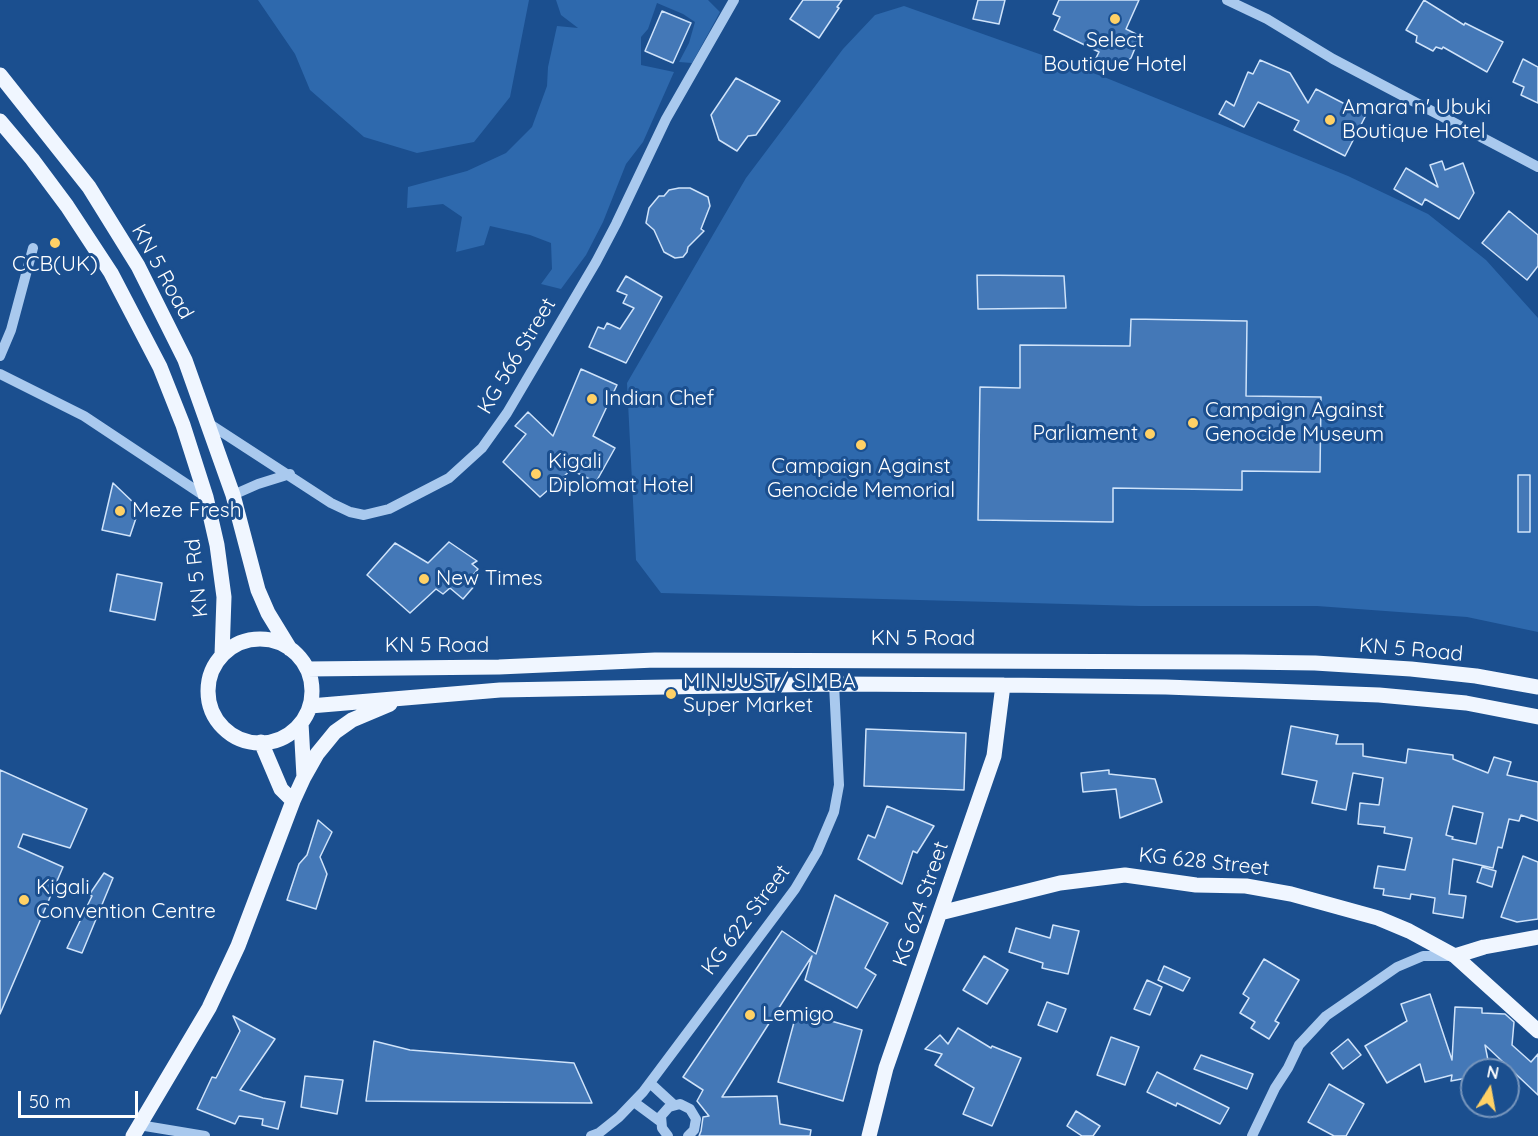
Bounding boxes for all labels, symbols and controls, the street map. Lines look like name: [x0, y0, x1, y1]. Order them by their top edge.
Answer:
marker: Select Boutique Hotel: [1108, 12, 1122, 26]
place label: Select Boutique Hotel: [1043, 28, 1187, 78]
place label: Amara n' Ubuki Boutique Hotel: [1342, 95, 1491, 145]
marker: Amara n' Ubuki Boutique Hotel: [1323, 113, 1337, 127]
street label: KN 5 Road: [126, 220, 198, 324]
marker: CCB(UK): [48, 236, 62, 250]
place label: CCB(UK): [12, 252, 98, 278]
street label: KG 566 Street: [472, 293, 562, 419]
place label: Indian Chef: [604, 386, 714, 412]
marker: Indian Chef: [585, 392, 599, 406]
place label: Campaign Against Genocide Museum: [1205, 398, 1384, 448]
marker: Campaign Against Genocide Museum: [1186, 416, 1200, 430]
place label: Parliament: [1032, 421, 1138, 447]
marker: Parliament: [1143, 427, 1157, 441]
marker: Campaign Against Genocide Memorial: [854, 438, 868, 452]
place label: Kigali Diplomat Hotel: [548, 449, 694, 499]
place label: Campaign Against Genocide Memorial: [767, 454, 955, 504]
marker: Kigali Diplomat Hotel: [529, 467, 543, 481]
place label: Meze Fresh: [132, 498, 242, 524]
marker: Meze Fresh: [113, 504, 127, 518]
street label: KN 5 Rd: [180, 537, 214, 619]
place label: New Times: [436, 566, 543, 592]
marker: New Times: [417, 572, 431, 586]
street label: KN 5 Road: [871, 626, 975, 652]
street label: KN 5 Road: [385, 633, 489, 659]
street label: KN 5 Road: [1358, 633, 1464, 667]
place label: MINIJUST/ SIMBA Super Market: [683, 669, 856, 719]
marker: MINIJUST/ SIMBA Super Market: [664, 687, 678, 701]
street label: KG 624 Street: [888, 838, 954, 970]
street label: KG 628 Street: [1137, 843, 1271, 881]
street label: KG 622 Street: [696, 860, 796, 980]
place label: Kigali Convention Centre: [36, 875, 216, 925]
marker: Kigali Convention Centre: [17, 893, 31, 907]
place label: Lemigo: [762, 1002, 834, 1028]
marker: Lemigo: [743, 1008, 757, 1022]
north arrow: [1460, 1058, 1520, 1118]
text: N: [1485, 1061, 1501, 1083]
scale bar: [21, 1079, 141, 1117]
text: 50 m: [29, 1090, 71, 1113]

